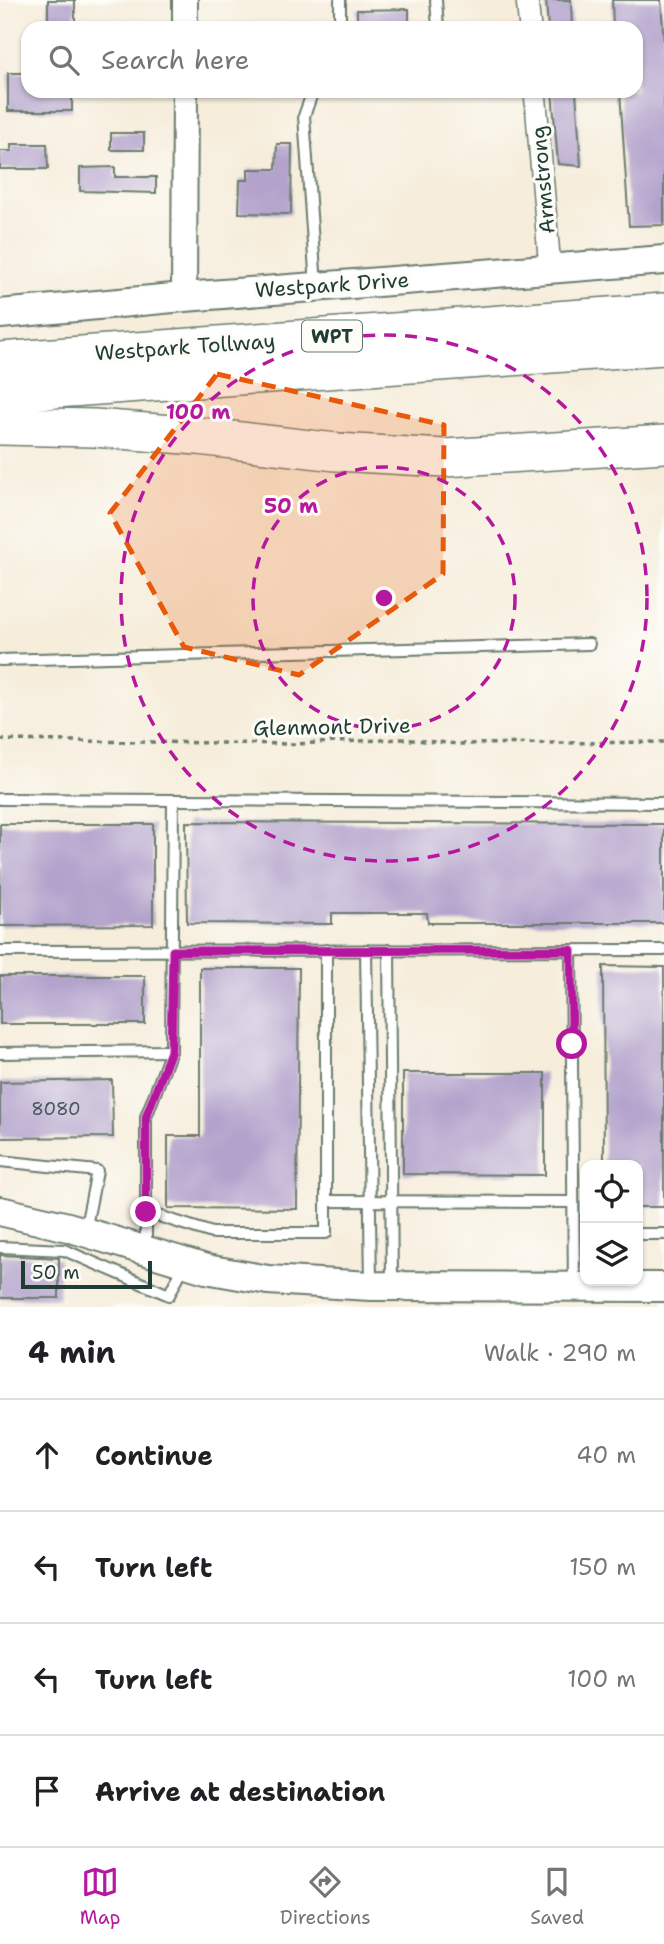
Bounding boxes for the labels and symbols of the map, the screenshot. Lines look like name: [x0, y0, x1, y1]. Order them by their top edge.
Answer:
street label: Armstrong: [524, 125, 562, 235]
street label: Westpark Drive: [254, 266, 410, 304]
road number: WPT: [302, 320, 362, 352]
street label: Westpark Tollway: [94, 327, 276, 367]
text: 100 m: [166, 398, 230, 426]
text: 50 m: [264, 492, 318, 520]
centre of rings: [372, 586, 396, 610]
street label: Glenmont Drive: [253, 712, 411, 742]
route start: [556, 1028, 587, 1059]
house number: 8080: [31, 1097, 81, 1121]
route end: [130, 1196, 161, 1227]
scale bar: [21, 1258, 152, 1290]

